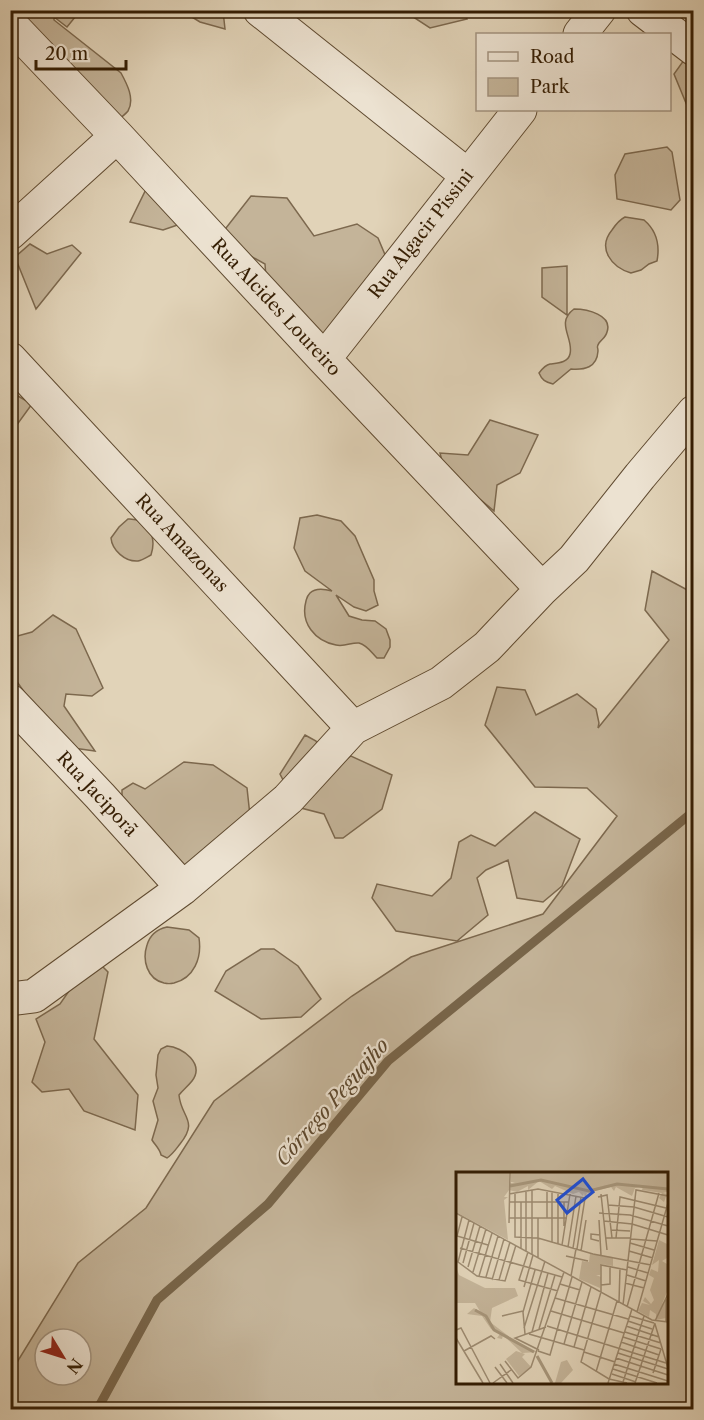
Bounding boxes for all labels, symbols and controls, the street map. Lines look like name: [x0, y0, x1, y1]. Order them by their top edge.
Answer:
scale bar: [36, 33, 126, 71]
legend: [476, 33, 671, 111]
text: 20 m: [45, 43, 89, 65]
text: Road: [530, 46, 575, 68]
text: Park: [530, 76, 571, 98]
street label: Rua Algacir Pissini: [364, 165, 478, 303]
street label: Rua Alcides Loureiro: [207, 234, 345, 380]
street label: Rua Amazonas: [131, 489, 233, 597]
street label: Rua Jaciporã: [52, 747, 142, 841]
water label: Córrego Peguajho: [270, 1033, 394, 1171]
inset map: [456, 1172, 668, 1384]
north arrow: [33, 1327, 93, 1387]
text: N: [63, 1355, 87, 1378]

